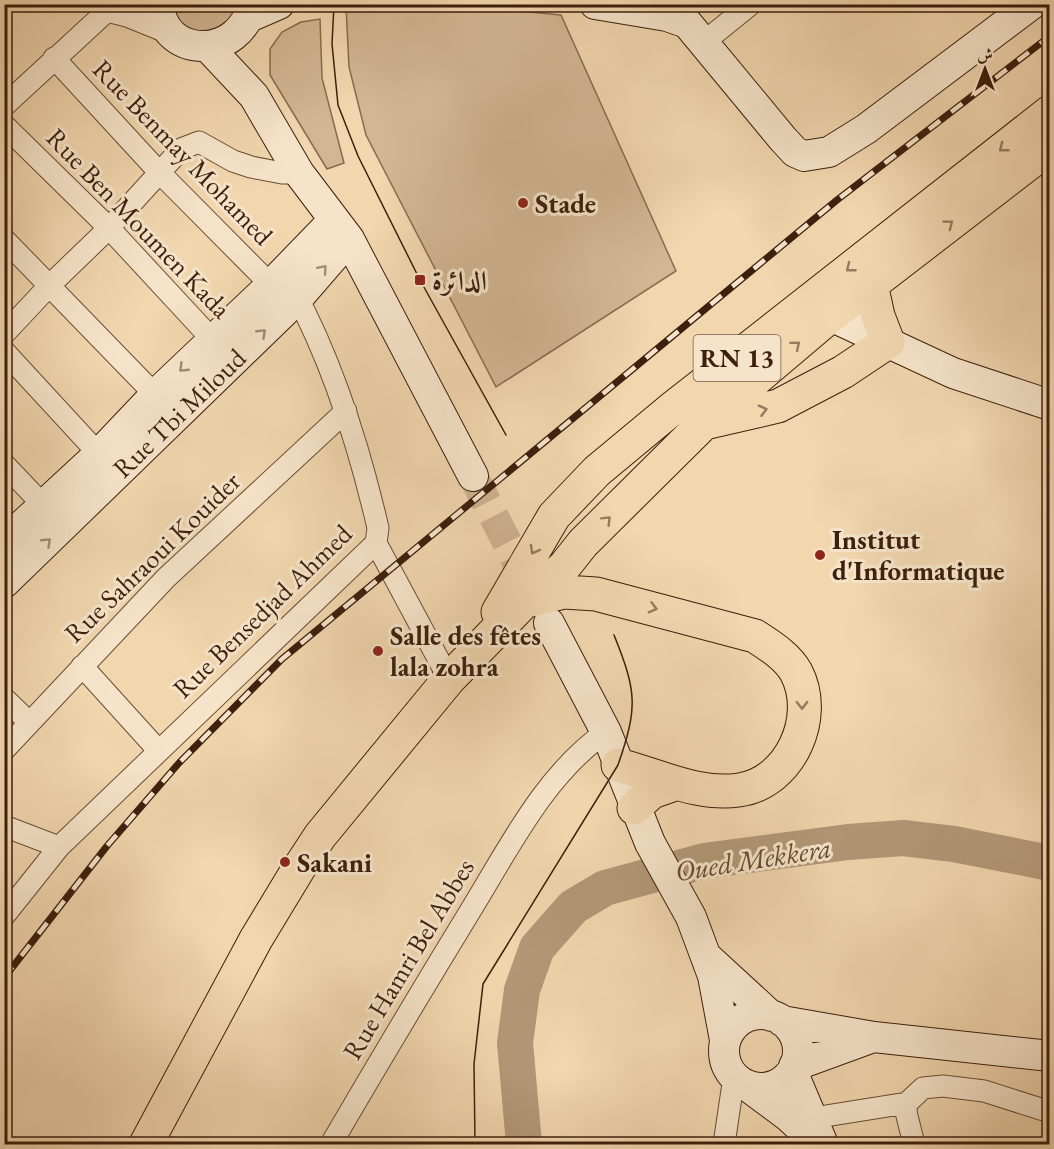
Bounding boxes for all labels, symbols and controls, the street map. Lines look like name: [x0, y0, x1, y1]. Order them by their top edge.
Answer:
north arrow: [955, 39, 1015, 99]
text: ش: [977, 44, 993, 65]
street label: Rue Benmay Mohamed: [85, 52, 281, 253]
street label: Rue Ben Moumen Kada: [39, 120, 239, 326]
one-way arrow: [999, 140, 1010, 151]
place label: Stade: [535, 186, 596, 221]
marker: Stade: [516, 196, 530, 210]
one-way arrow: [943, 220, 954, 231]
one-way arrow: [845, 260, 856, 271]
place label: الدائرة: [432, 263, 487, 298]
one-way arrow: [316, 265, 327, 276]
marker: الدائرة: [413, 273, 427, 287]
one-way arrow: [255, 329, 265, 340]
road number: RN 13: [694, 335, 780, 381]
street label: Rue Tbi Miloud: [105, 340, 253, 485]
one-way arrow: [789, 341, 800, 352]
one-way arrow: [179, 361, 189, 372]
one-way arrow: [757, 405, 767, 417]
street label: Rue Sahraoui Kouider: [56, 464, 248, 650]
street label: Rue Bensedjad Ahmed: [165, 516, 359, 706]
one-way arrow: [599, 516, 610, 527]
place label: Institut d'Informatique: [832, 522, 1005, 588]
one-way arrow: [40, 538, 50, 549]
one-way arrow: [530, 544, 541, 554]
marker: Institut d'Informatique: [813, 548, 827, 562]
one-way arrow: [648, 601, 658, 614]
place label: Salle des fêtes lala zohra: [390, 618, 541, 684]
marker: Salle des fêtes lala zohra: [371, 644, 385, 658]
one-way arrow: [796, 701, 808, 710]
water label: Oued Mekkera: [672, 829, 834, 889]
place label: Sakani: [297, 845, 372, 880]
street label: Rue Hamri Bel Abbes: [334, 852, 482, 1066]
marker: Sakani: [278, 855, 292, 869]

